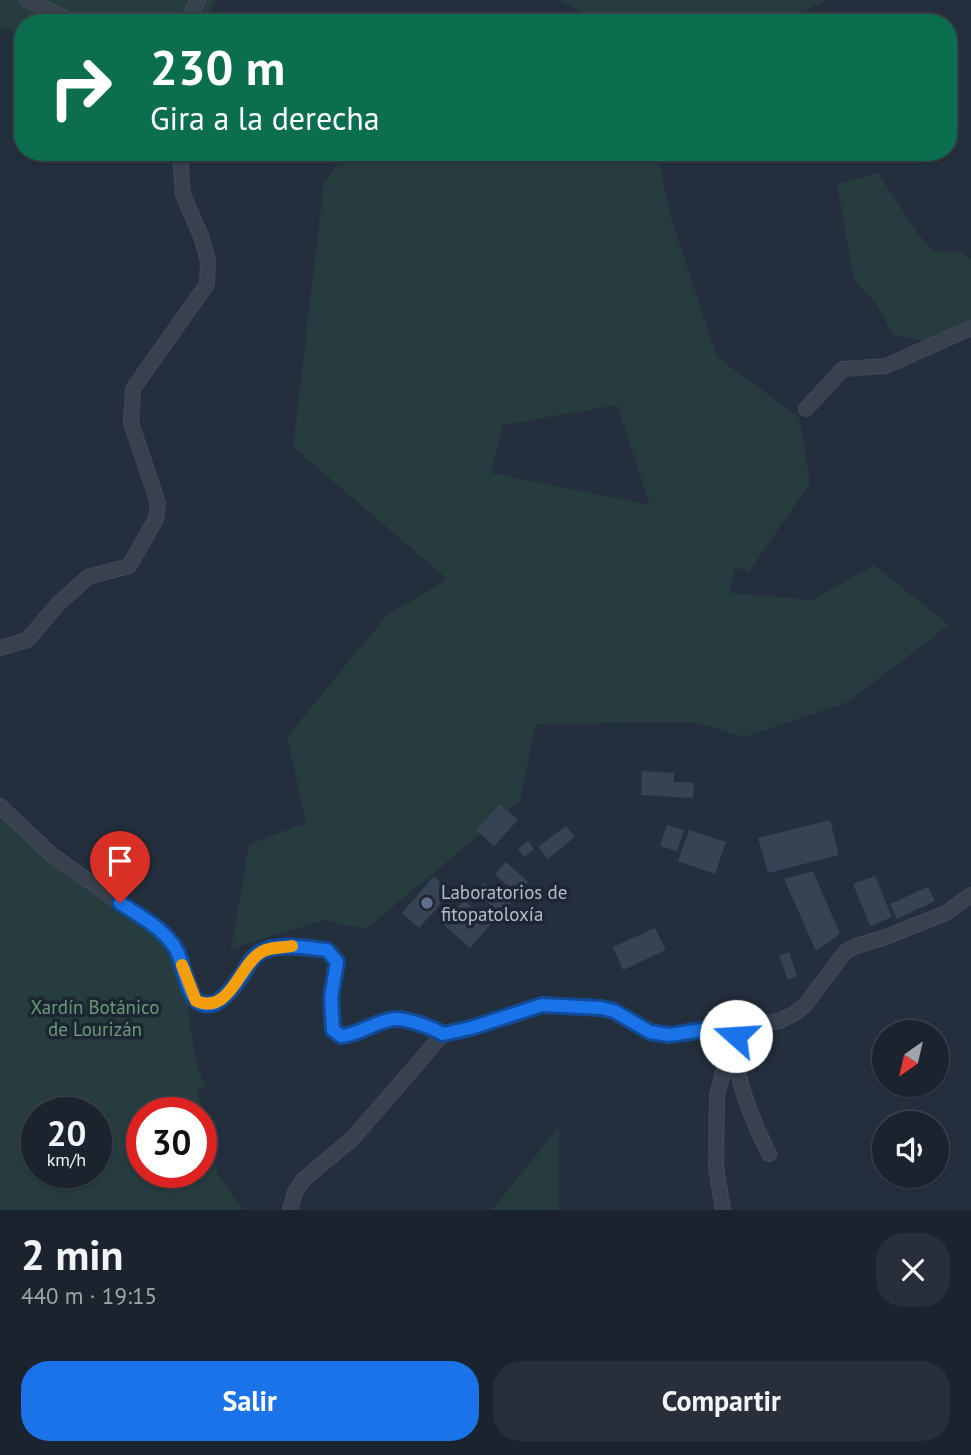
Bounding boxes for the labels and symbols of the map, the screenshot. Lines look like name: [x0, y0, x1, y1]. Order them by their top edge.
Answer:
pin: [90, 831, 150, 903]
place label: Laboratorios de fitopatoloxía: [441, 880, 567, 926]
marker: Laboratorios de fitopatoloxía: [419, 895, 435, 911]
park label: Xardín Botánico de Lourizán: [31, 995, 159, 1041]
position arrow: [699, 999, 773, 1073]
north arrow: [872, 1020, 948, 1097]
speed limit sign: 30: [126, 1097, 217, 1188]

